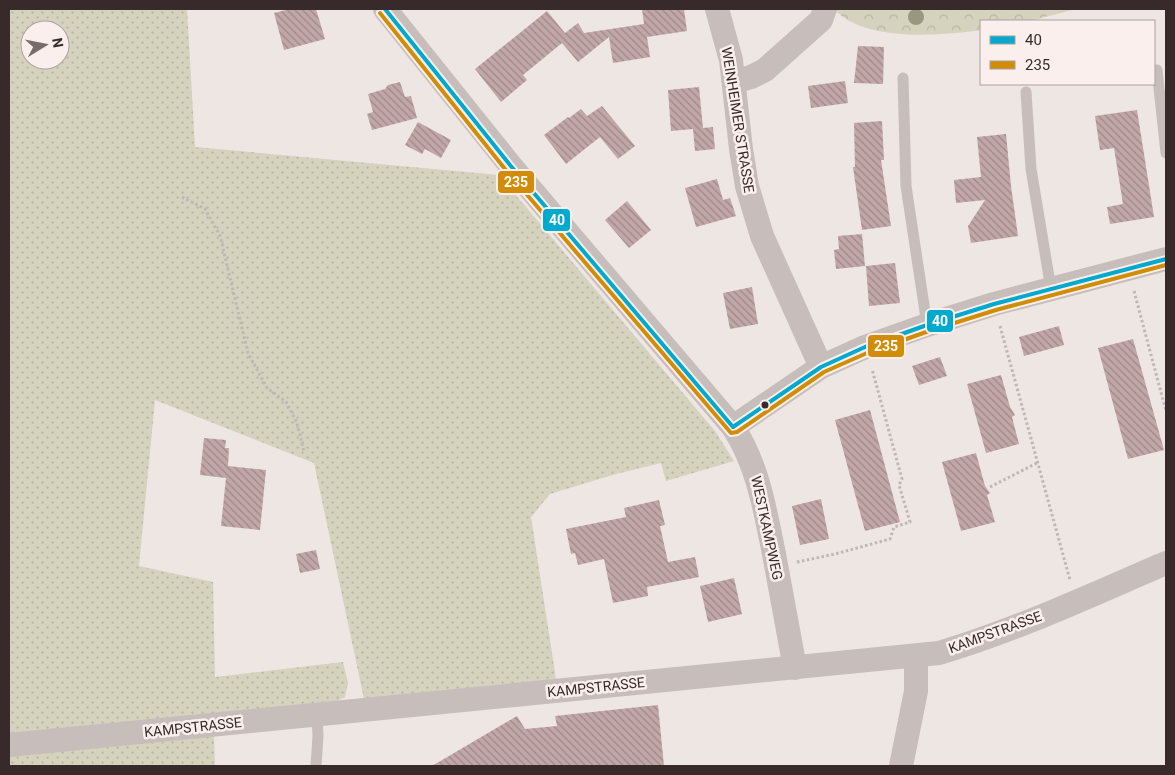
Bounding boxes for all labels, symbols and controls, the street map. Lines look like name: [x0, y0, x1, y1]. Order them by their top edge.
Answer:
north arrow: [20, 20, 70, 70]
legend: [980, 20, 1155, 85]
text: 40: [1025, 31, 1042, 49]
text: N: [49, 36, 67, 49]
street label: WEINHEIMER STRASSE: [719, 46, 757, 194]
text: 235: [1025, 56, 1050, 74]
line badge: 235: [497, 170, 535, 194]
text: 235: [504, 174, 528, 190]
line badge: 40: [542, 208, 571, 232]
text: 40: [549, 212, 565, 228]
line badge: 40: [926, 309, 954, 333]
text: 40: [932, 313, 948, 329]
line badge: 235: [867, 334, 905, 358]
text: 235: [874, 338, 898, 354]
unlabelled marker: [760, 400, 770, 410]
street label: WESTKAMPWEG: [748, 475, 786, 581]
street label: KAMPSTRASSE: [946, 608, 1044, 656]
street label: KAMPSTRASSE: [546, 674, 646, 700]
street label: KAMPSTRASSE: [143, 714, 243, 740]

